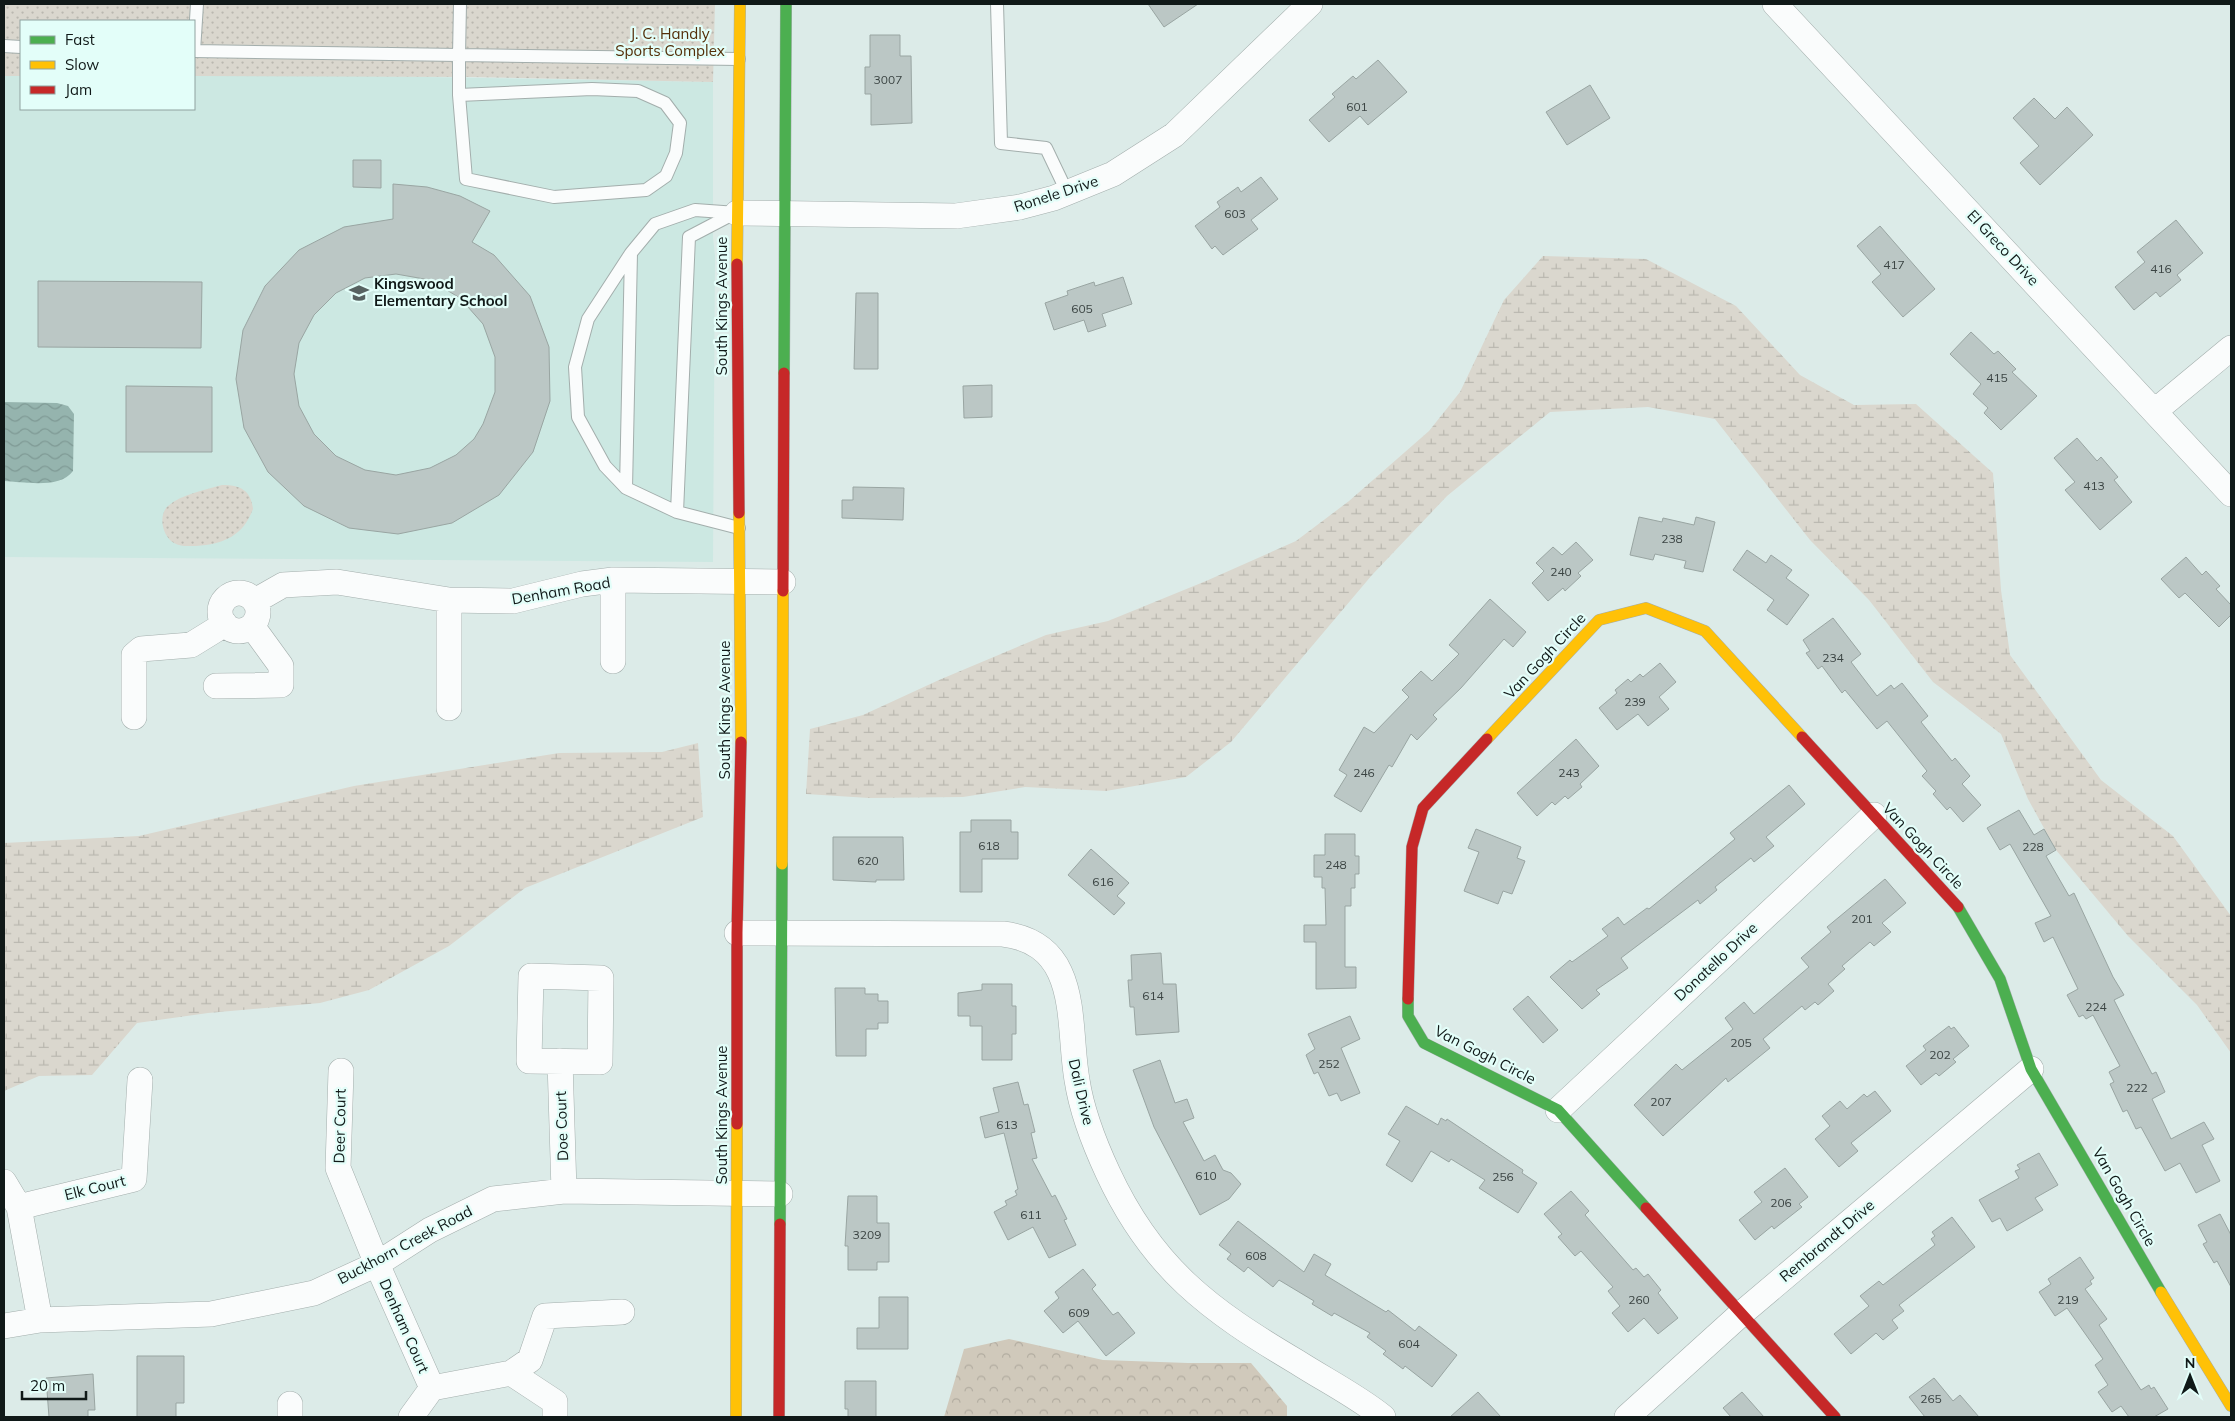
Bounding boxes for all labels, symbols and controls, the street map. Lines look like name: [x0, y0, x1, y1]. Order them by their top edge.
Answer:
legend: [20, 20, 195, 110]
park label: J. C. Handly Sports Complex: [615, 24, 725, 60]
text: Fast: [65, 30, 95, 49]
text: Slow: [65, 55, 99, 74]
house number: 3007: [874, 72, 902, 87]
text: Jam: [65, 80, 92, 99]
house number: 601: [1346, 99, 1368, 114]
street label: Ronele Drive: [1011, 171, 1100, 216]
house number: 603: [1224, 206, 1246, 221]
street label: El Greco Drive: [1963, 206, 2043, 290]
street label: South Kings Avenue: [712, 236, 731, 376]
house number: 417: [1883, 257, 1905, 272]
house number: 416: [2150, 261, 2172, 276]
place label: Kingswood Elementary School: [374, 274, 507, 310]
school or university icon: Kingswood Elementary School: [348, 282, 370, 304]
house number: 605: [1071, 301, 1093, 316]
house number: 415: [1986, 370, 2008, 385]
house number: 413: [2083, 478, 2105, 493]
house number: 238: [1661, 531, 1683, 546]
house number: 240: [1550, 564, 1572, 579]
street label: Denham Road: [510, 572, 612, 609]
street label: Van Gogh Circle: [1500, 609, 1589, 703]
street label: South Kings Avenue: [715, 640, 734, 780]
house number: 234: [1822, 650, 1844, 665]
house number: 239: [1624, 694, 1646, 709]
house number: 246: [1353, 765, 1375, 780]
house number: 243: [1558, 765, 1580, 780]
street label: Van Gogh Circle: [1879, 799, 1968, 893]
house number: 618: [978, 838, 1000, 853]
house number: 228: [2022, 839, 2044, 854]
house number: 620: [857, 853, 879, 868]
house number: 248: [1325, 857, 1347, 872]
house number: 616: [1092, 874, 1114, 889]
house number: 201: [1851, 911, 1873, 926]
street label: Donatello Drive: [1670, 918, 1761, 1005]
house number: 614: [1142, 988, 1164, 1003]
house number: 224: [2085, 999, 2107, 1014]
street label: Van Gogh Circle: [1431, 1021, 1539, 1088]
house number: 205: [1730, 1035, 1752, 1050]
street label: South Kings Avenue: [712, 1045, 731, 1185]
house number: 202: [1929, 1047, 1951, 1062]
house number: 252: [1318, 1056, 1340, 1071]
street label: Dali Drive: [1065, 1057, 1098, 1127]
house number: 222: [2126, 1080, 2148, 1095]
street label: Deer Court: [329, 1088, 350, 1164]
street label: Doe Court: [551, 1091, 572, 1161]
house number: 207: [1650, 1094, 1672, 1109]
house number: 613: [996, 1117, 1018, 1132]
street label: Van Gogh Circle: [2088, 1144, 2160, 1250]
house number: 610: [1195, 1168, 1217, 1183]
house number: 256: [1492, 1169, 1514, 1184]
street label: Elk Court: [62, 1171, 127, 1204]
house number: 206: [1770, 1195, 1792, 1210]
street label: Rembrandt Drive: [1775, 1195, 1878, 1286]
street label: Buckhorn Creek Road: [334, 1201, 475, 1288]
house number: 611: [1020, 1207, 1042, 1222]
house number: 3209: [853, 1227, 881, 1242]
house number: 608: [1245, 1248, 1267, 1263]
street label: Denham Court: [375, 1276, 434, 1376]
house number: 260: [1628, 1292, 1650, 1307]
house number: 219: [2057, 1292, 2079, 1307]
house number: 609: [1068, 1305, 1090, 1320]
house number: 604: [1398, 1336, 1420, 1351]
north arrow: [2165, 1351, 2215, 1401]
text: N: [2185, 1354, 2195, 1372]
scale bar: [22, 1368, 86, 1400]
text: 20 m: [30, 1376, 65, 1395]
house number: 265: [1920, 1391, 1942, 1406]

